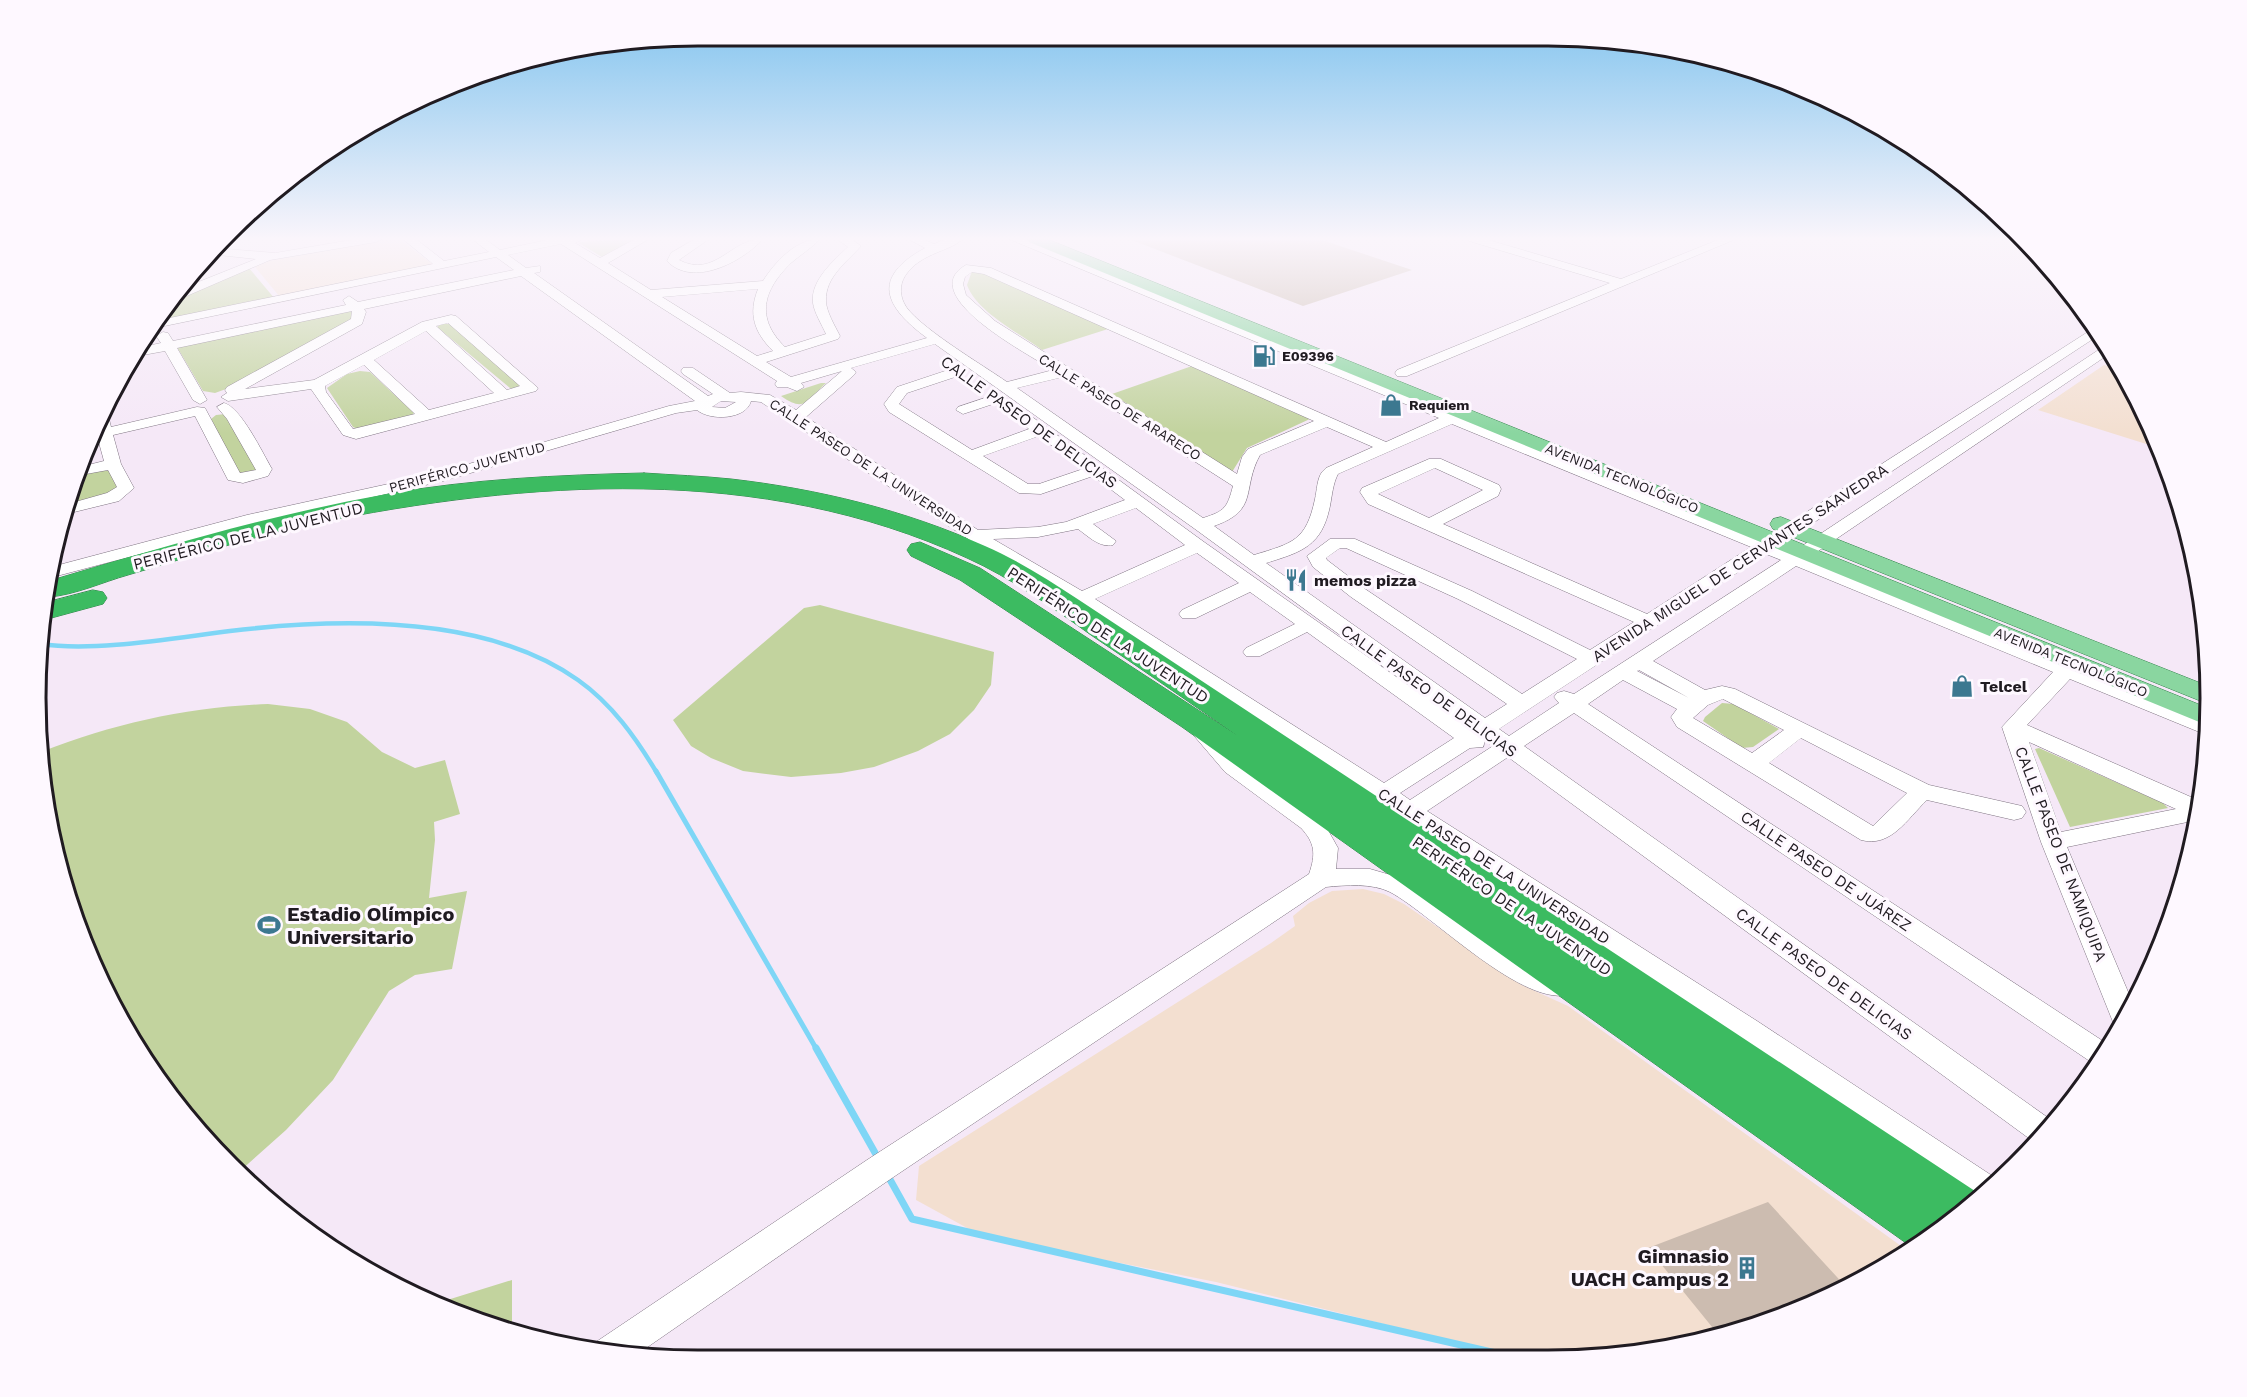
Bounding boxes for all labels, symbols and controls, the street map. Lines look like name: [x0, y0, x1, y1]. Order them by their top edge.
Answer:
fuel station icon: E09396: [1251, 343, 1277, 369]
place label: E09396: [1282, 348, 1334, 364]
street label: CALLE PASEO DE ARARECO: [1036, 350, 1204, 464]
street label: CALLE PASEO DE DELICIAS: [937, 352, 1121, 492]
shop icon: Requiem: [1378, 392, 1404, 418]
street label: CALLE PASEO DE LA UNIVERSIDAD: [767, 395, 975, 539]
place label: Requiem: [1409, 397, 1469, 413]
street label: PERIFÉRICO JUVENTUD: [387, 438, 547, 496]
street label: AVENIDA TECNOLÓGICO: [1543, 440, 1701, 516]
street label: AVENIDA MIGUEL DE CERVANTES SAAVEDRA: [1588, 460, 1892, 666]
street label: PERIFÉRICO DE LA JUVENTUD: [131, 498, 365, 574]
street label: PERIFÉRICO DE LA JUVENTUD: [1004, 563, 1212, 707]
restaurant icon: memos pizza: [1283, 567, 1309, 593]
place label: memos pizza: [1314, 571, 1417, 590]
street label: CALLE PASEO DE DELICIAS: [1337, 621, 1521, 761]
street label: AVENIDA TECNOLÓGICO: [1992, 624, 2150, 700]
shop icon: Telcel: [1949, 673, 1975, 699]
place label: Telcel: [1980, 677, 2028, 696]
street label: CALLE PASEO DE NAMIQUIPA: [2011, 744, 2111, 965]
street label: CALLE PASEO DE LA UNIVERSIDAD: [1374, 784, 1614, 948]
street label: CALLE PASEO DE JUÁREZ: [1737, 807, 1915, 935]
street label: PERIFÉRICO DE LA JUVENTUD: [1409, 832, 1615, 980]
place label: Estadio Olímpico Universitario: [287, 902, 454, 949]
street label: CALLE PASEO DE DELICIAS: [1732, 904, 1916, 1044]
sports icon: Estadio Olímpico Universitario: [256, 912, 282, 938]
place label: Gimnasio UACH Campus 2: [1571, 1244, 1729, 1291]
building icon: Gimnasio UACH Campus 2: [1734, 1255, 1760, 1281]

